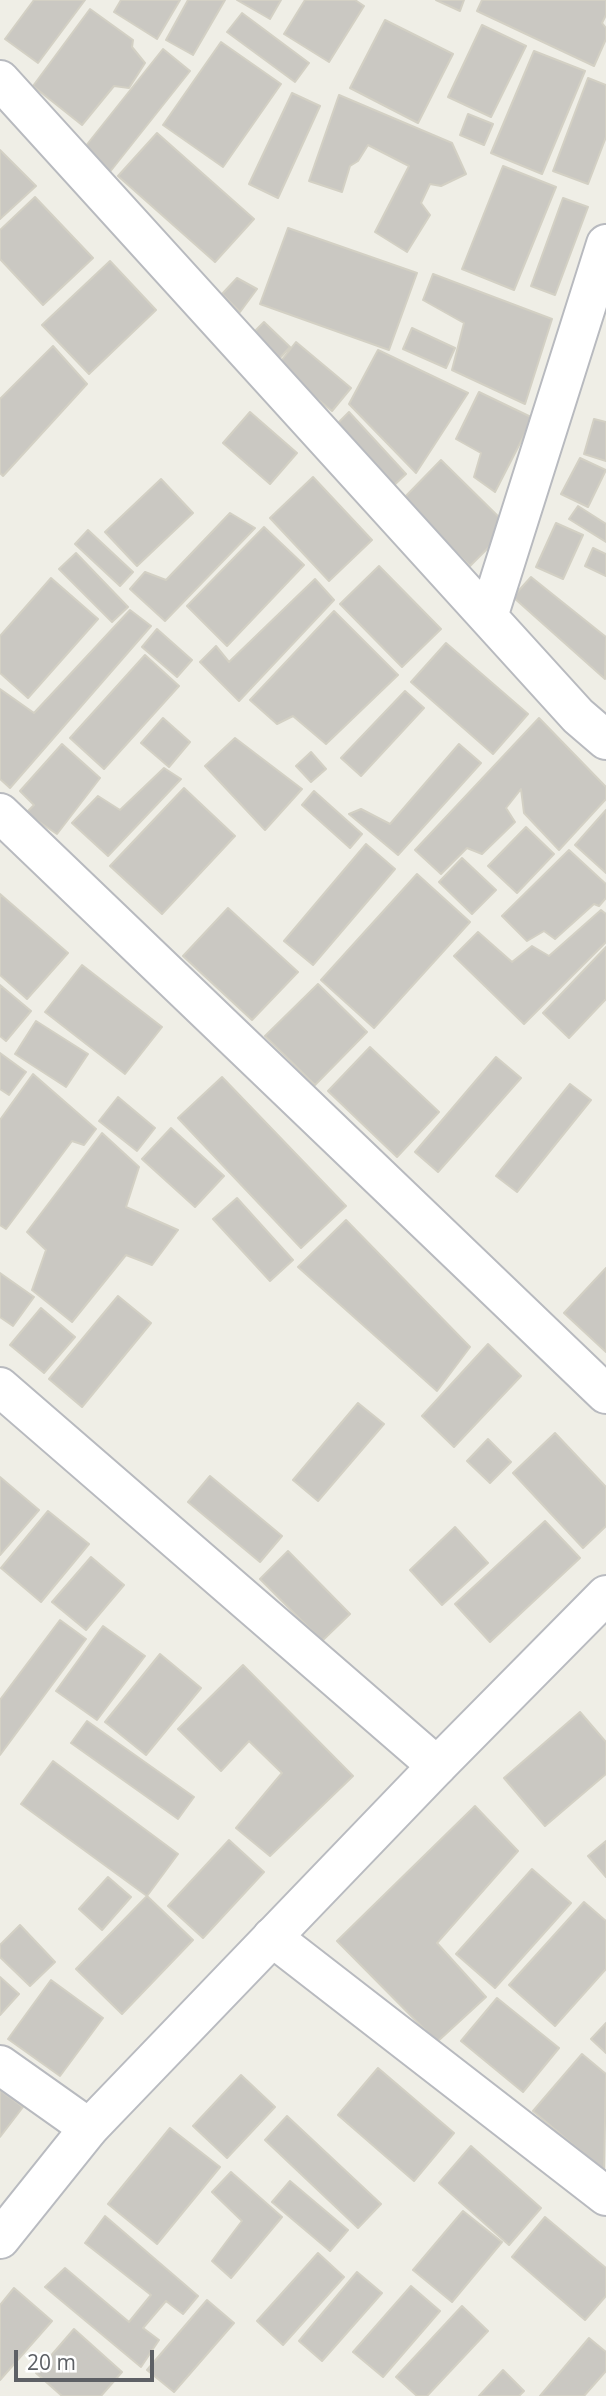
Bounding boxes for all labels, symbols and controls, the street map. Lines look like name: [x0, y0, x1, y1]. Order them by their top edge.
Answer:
scale bar: [18, 2336, 158, 2380]
text: 20 m: [27, 2348, 76, 2376]

